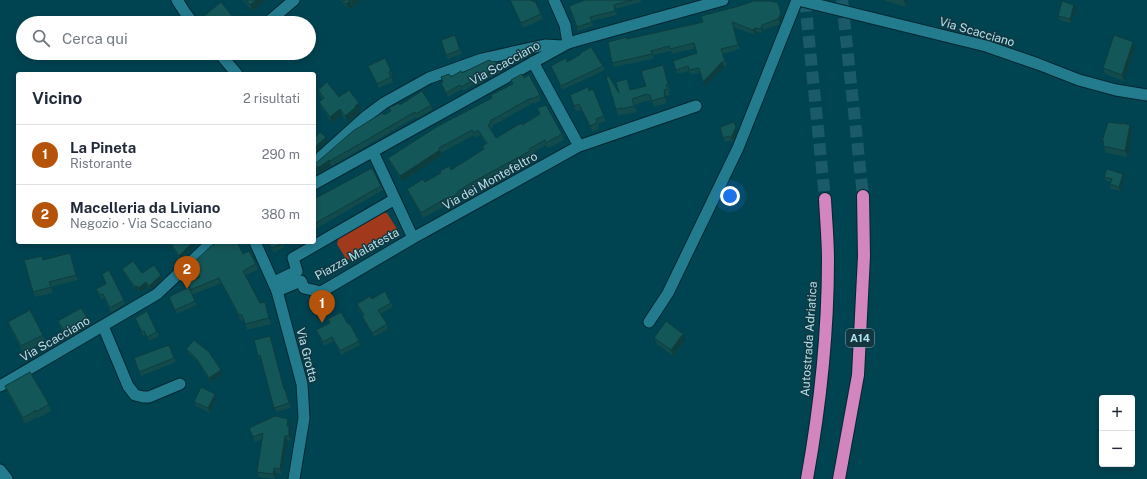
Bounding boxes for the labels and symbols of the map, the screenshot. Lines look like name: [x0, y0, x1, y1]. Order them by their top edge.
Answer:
street label: Via Scacciano: [938, 15, 1017, 50]
street label: Via Scacciano: [468, 38, 543, 88]
street label: Via dei Montefeltro: [440, 149, 540, 213]
your location: [720, 186, 740, 206]
street label: Piazza Malatesta: [312, 225, 402, 283]
pin: 2: [174, 256, 200, 289]
street label: Autostrada Adriatica: [798, 281, 820, 397]
pin: 1: [309, 290, 335, 323]
street label: Via Scacciano: [18, 313, 92, 365]
street label: Via Grotta: [293, 326, 321, 384]
road number: A14: [846, 329, 874, 347]

